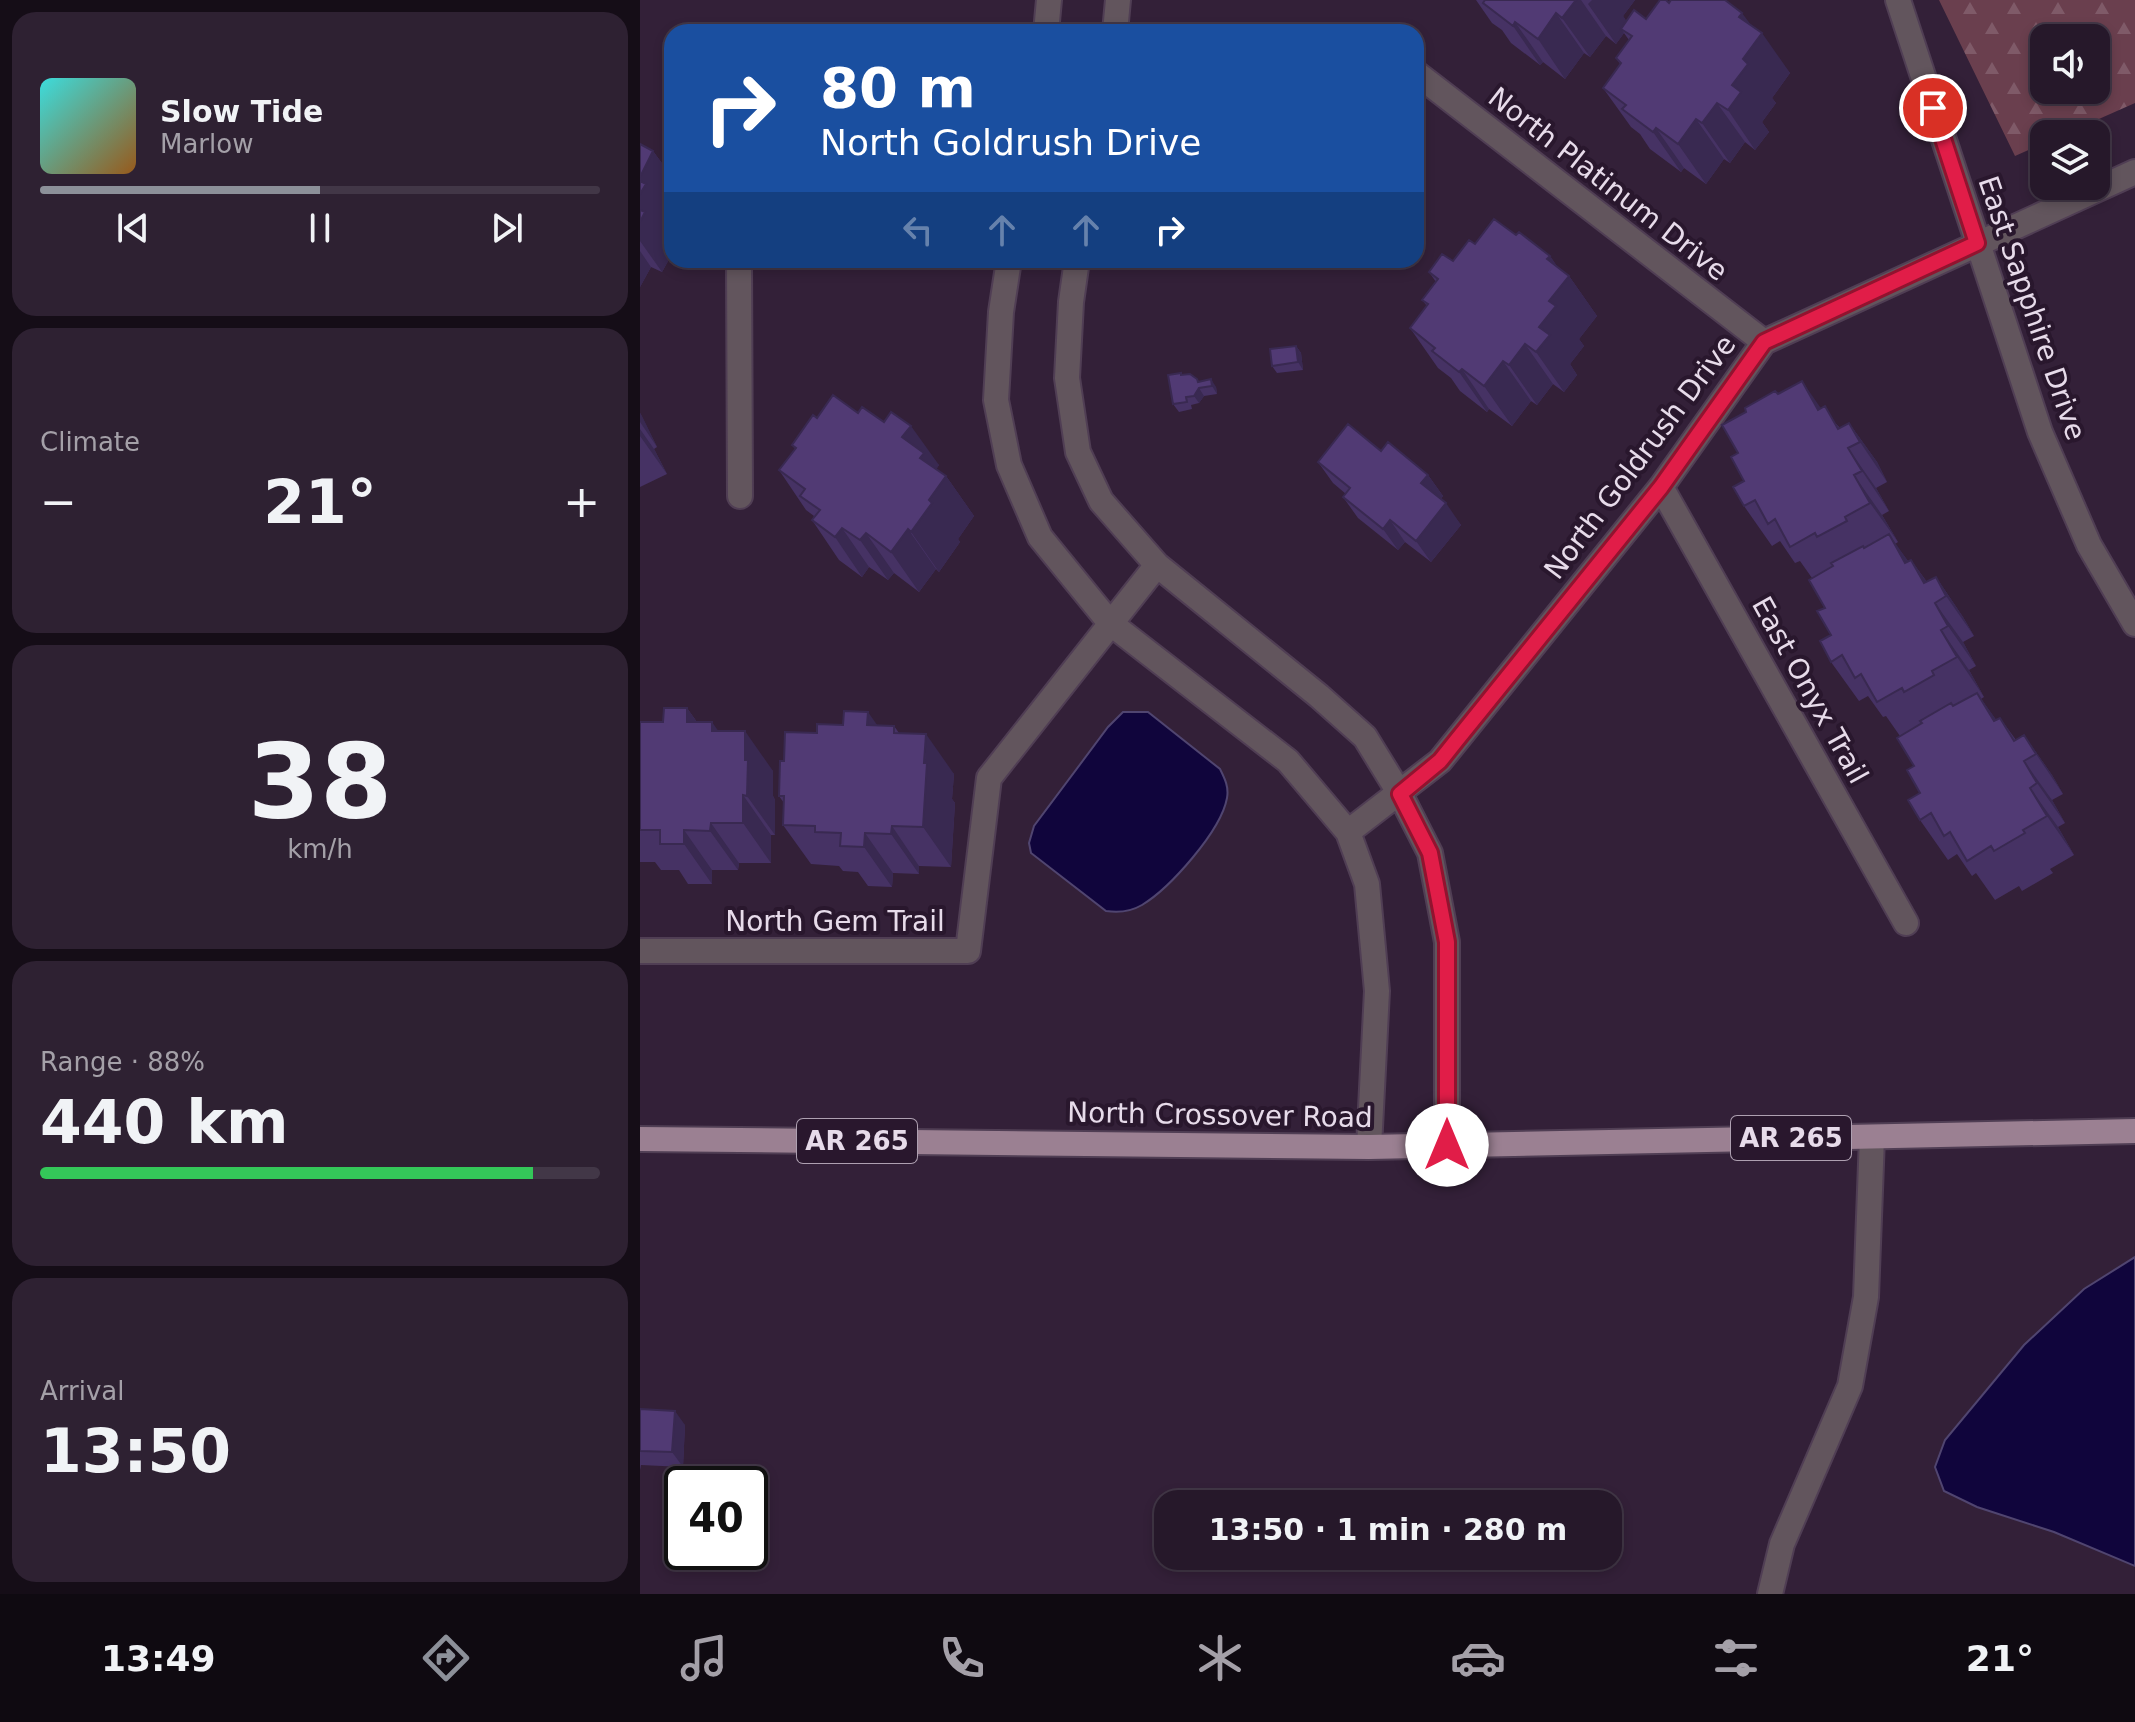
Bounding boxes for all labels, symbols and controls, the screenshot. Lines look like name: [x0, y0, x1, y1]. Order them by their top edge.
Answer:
map controls: [2030, 24, 2110, 200]
button: sound: [2030, 24, 2110, 104]
text: 80 m: [820, 55, 976, 120]
icon: right: [688, 56, 792, 160]
pin: [1899, 74, 1967, 142]
street label: North Platinum Drive: [1482, 80, 1734, 288]
icon: arrive: [1911, 86, 1955, 130]
text: Slow Tide: [160, 94, 323, 129]
button: layers: [2030, 120, 2110, 200]
text: North Goldrush Drive: [820, 122, 1202, 163]
text: Marlow: [160, 129, 253, 159]
street label: East Sapphire Drive: [1971, 172, 2093, 444]
icon: previous: [111, 206, 155, 250]
icon: pause: [298, 206, 342, 250]
icon: next: [485, 206, 529, 250]
icon: left: [896, 208, 940, 252]
icon: ahead: [980, 208, 1024, 252]
icon: ahead: [1064, 208, 1108, 252]
icon: right: [1148, 208, 1192, 252]
street label: North Goldrush Drive: [1538, 329, 1742, 585]
text: Climate: [40, 427, 140, 457]
text: 21°: [263, 467, 377, 537]
text: −: [40, 476, 77, 527]
text: +: [563, 476, 600, 527]
street label: East Onyx Trail: [1745, 591, 1875, 789]
text: 38: [248, 721, 392, 843]
text: km/h: [287, 834, 353, 864]
street label: North Gem Trail: [725, 905, 945, 938]
text: Range · 88%: [40, 1047, 205, 1077]
text: 440 km: [40, 1087, 289, 1157]
street label: North Crossover Road: [1067, 1096, 1373, 1134]
position arrow: [1405, 1103, 1489, 1187]
road number: AR 265: [1731, 1116, 1851, 1160]
road number: AR 265: [797, 1119, 917, 1163]
text: Arrival: [40, 1376, 124, 1406]
text: 13:50: [40, 1416, 231, 1486]
speed limit sign: 40: [664, 1466, 768, 1570]
text: 13:50 · 1 min · 280 m: [1209, 1512, 1567, 1547]
icon: directions: [418, 1630, 474, 1686]
icon: music: [676, 1630, 732, 1686]
icon: phone: [934, 1630, 990, 1686]
icon: climate: [1192, 1630, 1248, 1686]
icon: car: [1450, 1630, 1506, 1686]
icon: filters: [1708, 1630, 1764, 1686]
text: 13:49: [101, 1638, 216, 1679]
text: 21°: [1966, 1638, 2034, 1679]

